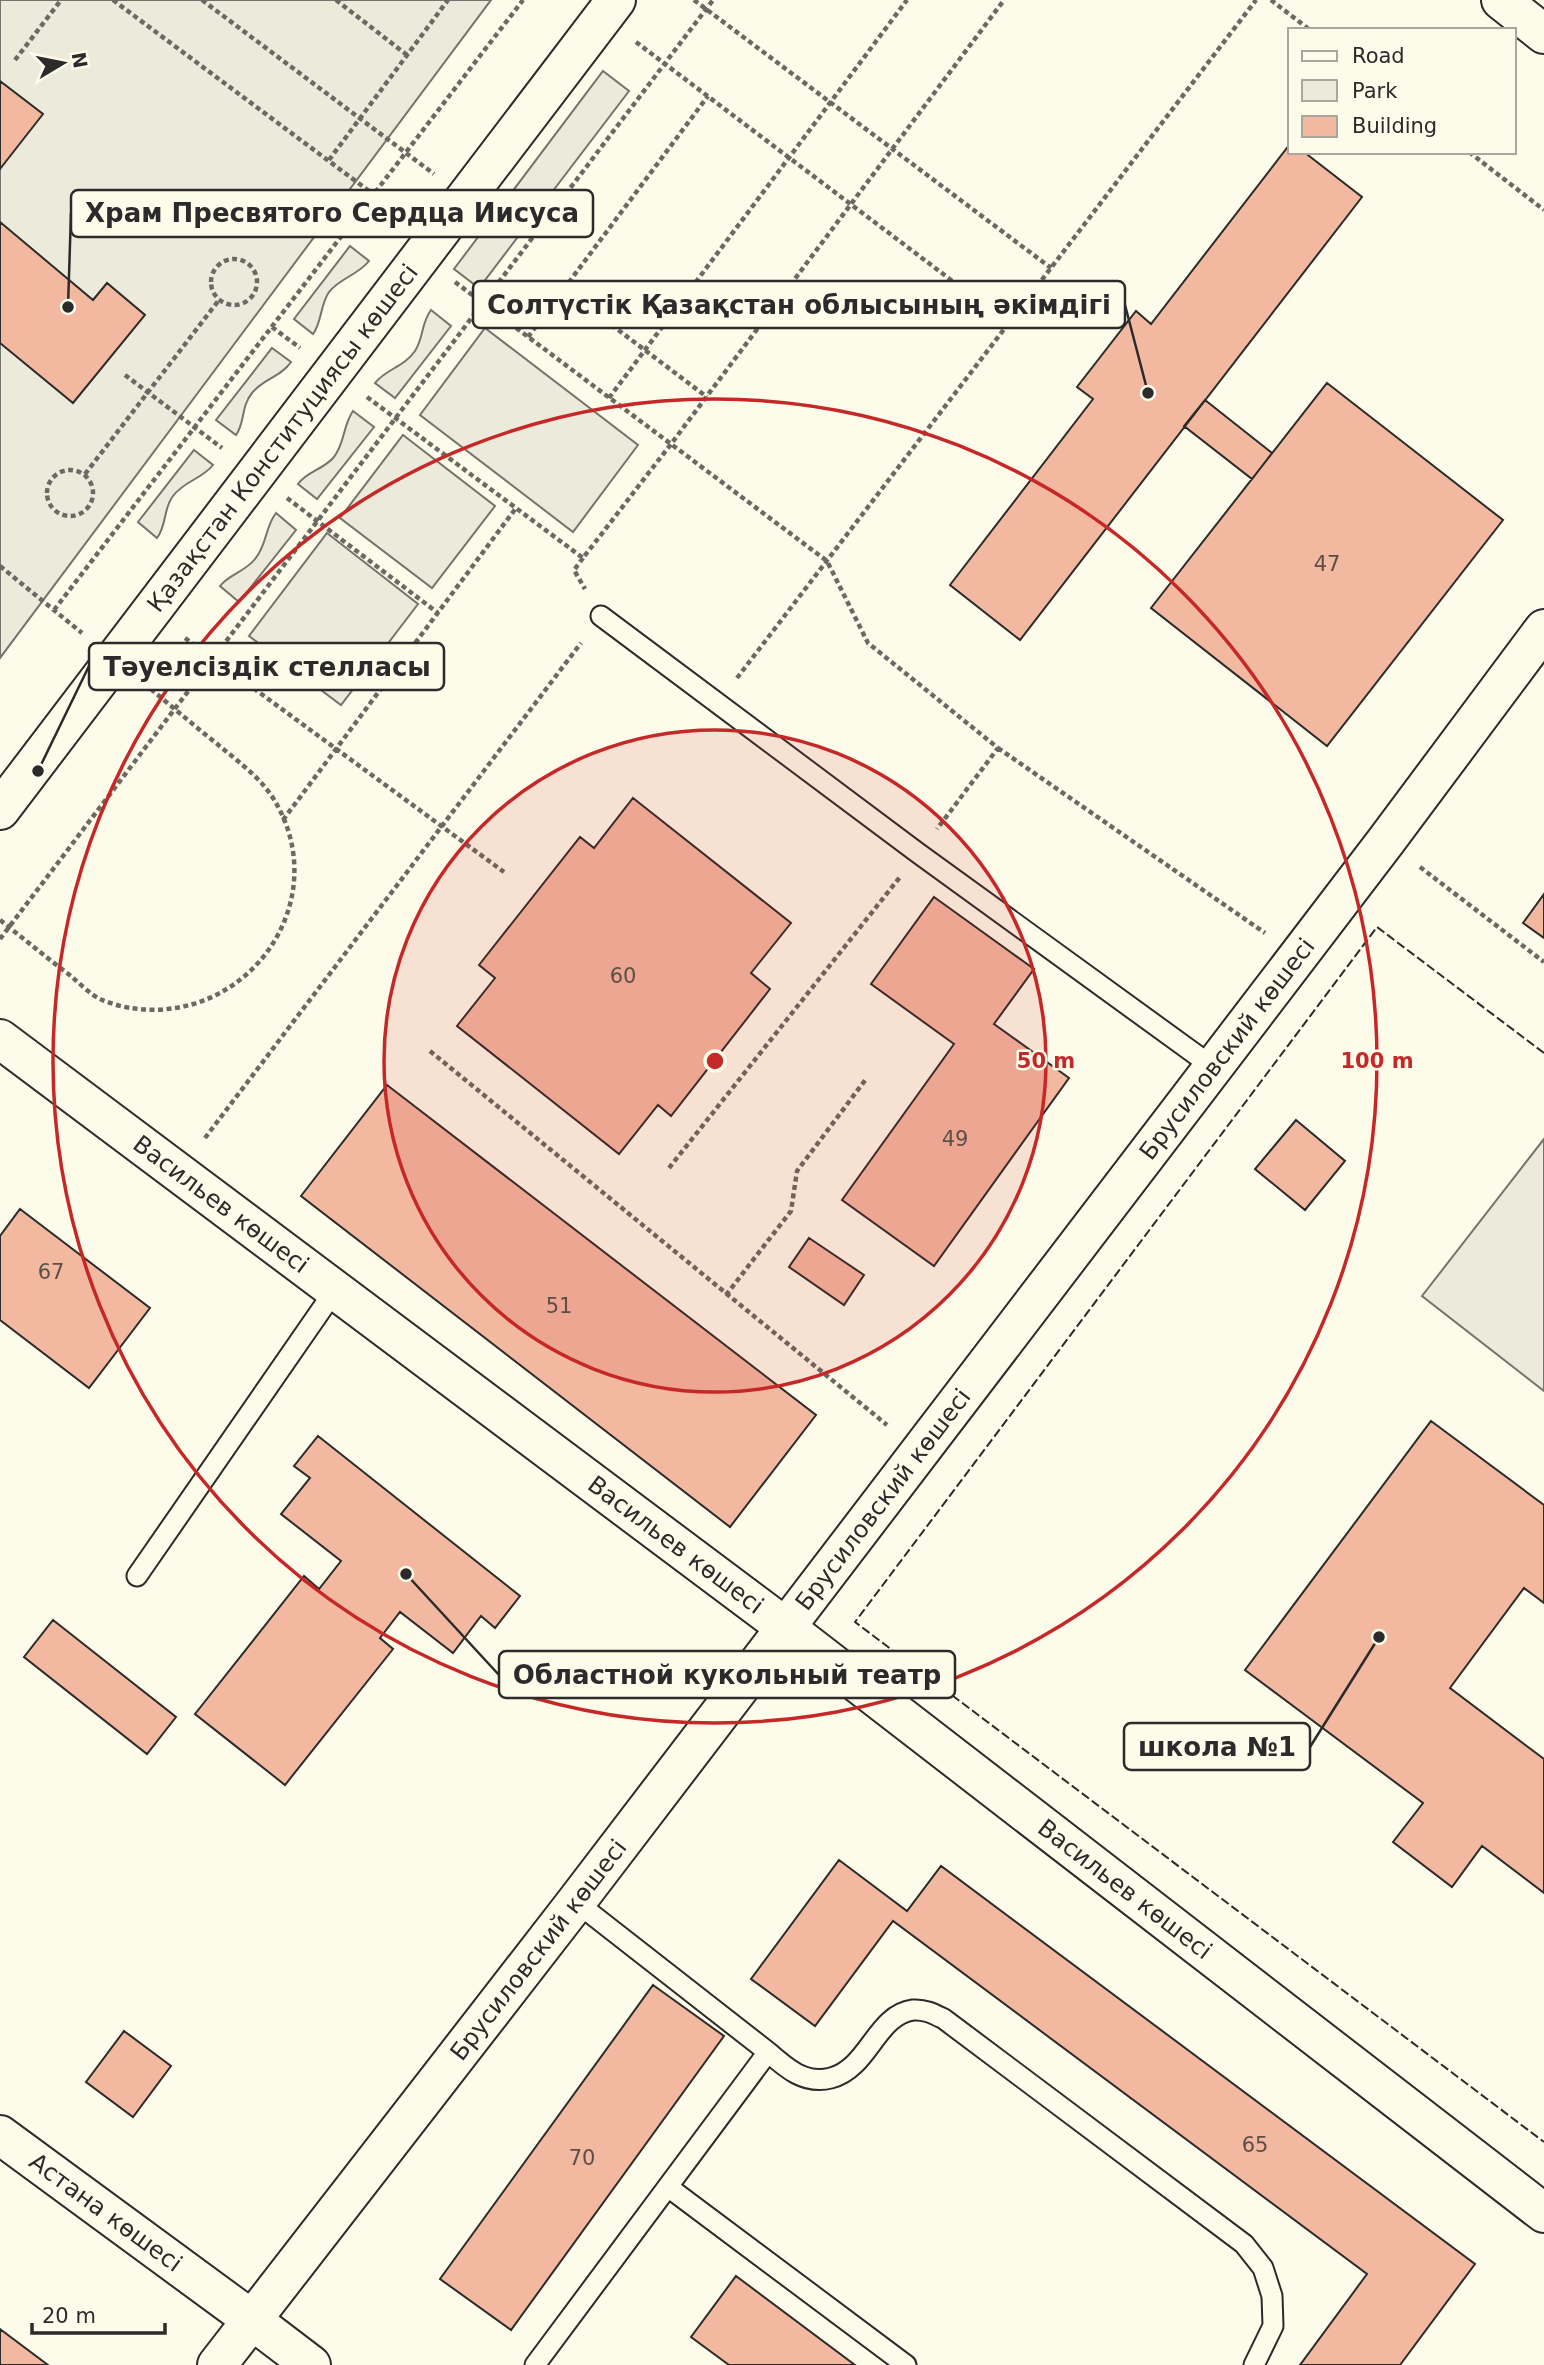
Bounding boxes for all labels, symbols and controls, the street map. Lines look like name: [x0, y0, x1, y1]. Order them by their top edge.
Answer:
north arrow: [28, 28, 98, 98]
legend: [1288, 28, 1516, 154]
text: Road: [1352, 44, 1405, 68]
text: N: [68, 50, 92, 70]
text: Park: [1352, 79, 1398, 103]
text: Building: [1352, 114, 1437, 138]
callout: Храм Пресвятого Сердца Иисуса: [71, 190, 593, 237]
text: Храм Пресвятого Сердца Иисуса: [85, 198, 579, 228]
street label: Қазақстан Конституциясы көшесі: [142, 259, 424, 618]
callout: Солтүстік Қазақстан облысының әкімдігі: [473, 281, 1125, 328]
text: Солтүстік Қазақстан облысының әкімдігі: [487, 290, 1111, 320]
house number: 47: [1314, 552, 1340, 576]
callout: Тәуелсіздік стелласы: [89, 643, 444, 690]
text: Тәуелсіздік стелласы: [103, 652, 431, 682]
street label: Брусиловский көшесі: [1134, 933, 1321, 1165]
house number: 60: [610, 964, 636, 988]
centre of rings: [703, 1049, 727, 1073]
text: 50 m: [1017, 1049, 1075, 1073]
text: 100 m: [1340, 1049, 1414, 1073]
house number: 49: [942, 1127, 968, 1151]
street label: Васильев көшесі: [128, 1130, 314, 1279]
house number: 67: [38, 1260, 64, 1284]
house number: 51: [546, 1294, 572, 1318]
street label: Брусиловский көшесі: [790, 1383, 977, 1616]
street label: Васильев көшесі: [582, 1470, 769, 1620]
callout: Областной кукольный театр: [499, 1651, 955, 1698]
text: Областной кукольный театр: [513, 1660, 941, 1690]
callout: школа №1: [1124, 1723, 1310, 1770]
text: школа №1: [1138, 1732, 1296, 1762]
street label: Васильев көшесі: [1032, 1813, 1217, 1965]
street label: Брусиловский көшесі: [445, 1834, 632, 2066]
house number: 65: [1242, 2133, 1268, 2157]
house number: 70: [569, 2146, 595, 2170]
street label: Астана көшесі: [24, 2147, 187, 2278]
scale bar: [32, 2292, 164, 2336]
text: 20 m: [42, 2304, 96, 2328]

